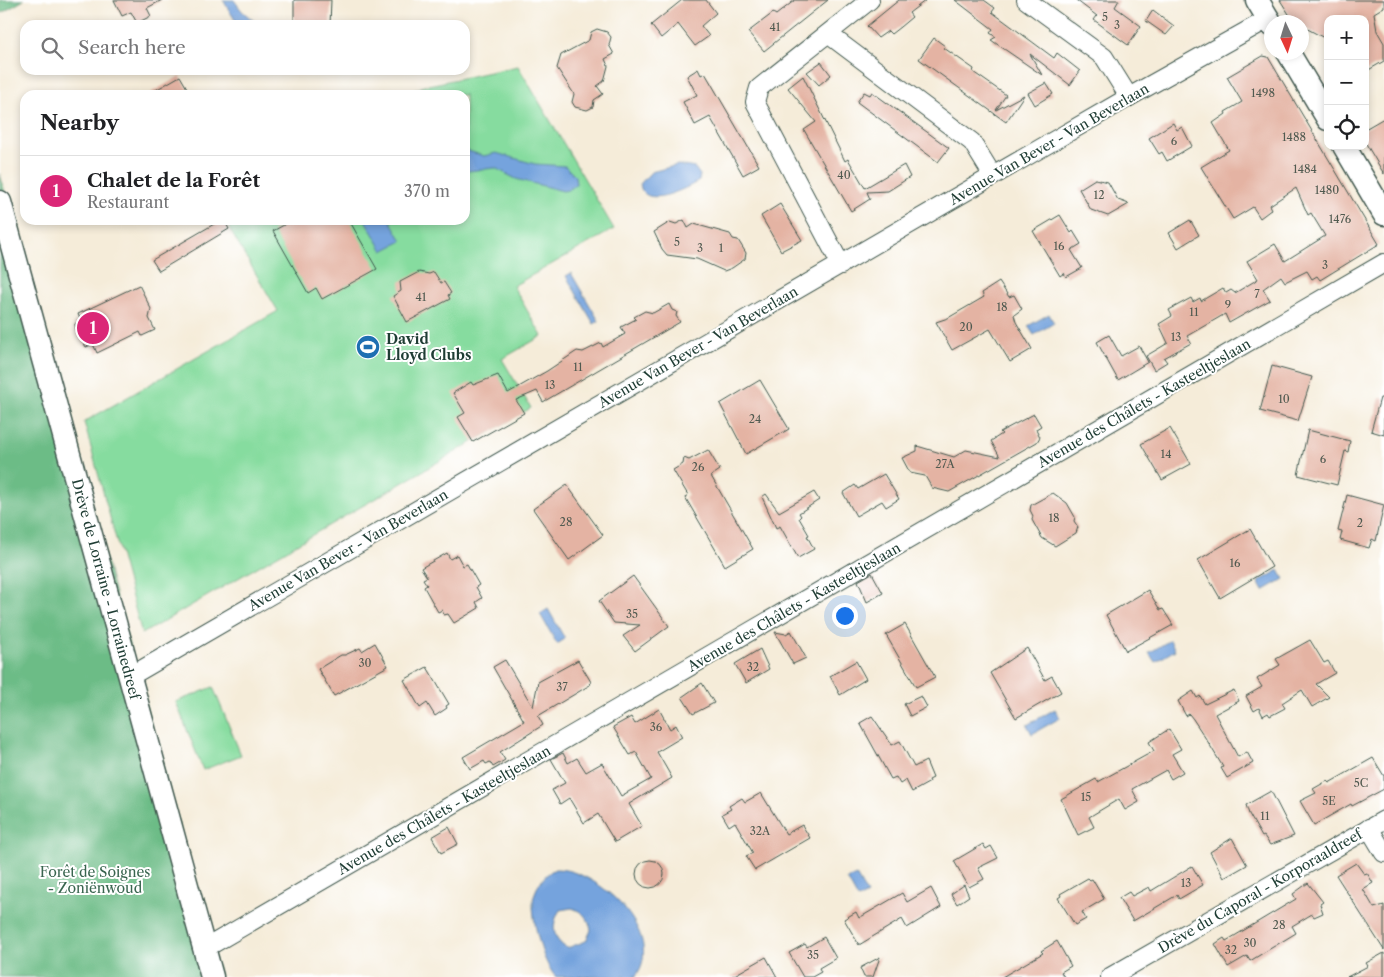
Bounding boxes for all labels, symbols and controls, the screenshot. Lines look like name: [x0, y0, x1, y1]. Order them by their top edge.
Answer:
house number: 5: [1102, 10, 1108, 24]
north arrow: [1264, 15, 1309, 60]
map controls: [1324, 15, 1369, 150]
button: +: [1324, 15, 1369, 60]
house number: 3: [1114, 18, 1120, 32]
search box: [20, 20, 470, 75]
house number: 41: [770, 20, 781, 34]
icon: search: [38, 34, 66, 62]
text: Search here: [78, 36, 186, 59]
button: −: [1324, 60, 1369, 105]
street label: Avenue Van Bever - Van Beverlaan: [945, 79, 1152, 209]
house number: 1498: [1251, 86, 1275, 100]
button: locate: [1324, 105, 1369, 150]
text: Nearby: [40, 110, 119, 135]
house number: 1488: [1282, 130, 1306, 144]
house number: 6: [1171, 134, 1178, 148]
house number: 1484: [1293, 162, 1317, 176]
house number: 40: [837, 168, 851, 182]
text: Chalet de la Forêt: [87, 169, 260, 192]
text: 1: [52, 181, 60, 201]
text: 370 m: [404, 181, 450, 201]
house number: 1480: [1315, 183, 1339, 197]
house number: 12: [1094, 188, 1104, 202]
text: Restaurant: [87, 192, 169, 212]
house number: 1476: [1329, 212, 1352, 226]
house number: 5: [674, 235, 680, 249]
house number: 16: [1053, 239, 1065, 253]
house number: 3: [697, 241, 703, 255]
house number: 1: [719, 241, 724, 255]
house number: 3: [1322, 258, 1328, 272]
street label: Avenue Van Bever - Van Beverlaan: [594, 282, 801, 412]
house number: 7: [1254, 287, 1260, 301]
house number: 41: [416, 290, 427, 304]
house number: 9: [1225, 298, 1231, 312]
house number: 18: [996, 300, 1008, 314]
house number: 11: [1189, 305, 1199, 319]
pin: 1: [77, 309, 109, 347]
house number: 20: [959, 320, 973, 334]
place label: David Lloyd Clubs: [386, 330, 471, 364]
house number: 13: [1171, 330, 1181, 344]
sports icon: David Lloyd Clubs: [355, 334, 381, 360]
street label: Avenue des Châlets - Kasteeltjeslaan: [1033, 334, 1254, 472]
house number: 11: [573, 360, 583, 374]
house number: 13: [545, 378, 555, 392]
house number: 10: [1278, 392, 1290, 406]
house number: 24: [749, 412, 761, 426]
house number: 14: [1161, 447, 1171, 461]
house number: 6: [1320, 452, 1327, 466]
house number: 27A: [935, 457, 956, 471]
house number: 26: [692, 460, 705, 474]
street label: Drève de Lorraine - Lorrainedreef: [68, 477, 145, 703]
street label: Avenue Van Bever - Van Beverlaan: [244, 485, 451, 615]
house number: 18: [1048, 511, 1060, 525]
house number: 28: [560, 515, 572, 529]
house number: 2: [1357, 516, 1363, 530]
street label: Avenue des Châlets - Kasteeltjeslaan: [683, 538, 904, 676]
house number: 16: [1229, 556, 1241, 570]
your location: [832, 603, 858, 629]
house number: 35: [626, 607, 638, 621]
house number: 30: [358, 656, 372, 670]
house number: 32: [747, 660, 759, 674]
house number: 37: [556, 680, 568, 694]
house number: 36: [650, 720, 663, 734]
street label: Avenue des Châlets - Kasteeltjeslaan: [333, 741, 554, 879]
house number: 5C: [1354, 776, 1368, 790]
house number: 15: [1081, 790, 1091, 804]
house number: 5E: [1322, 794, 1336, 808]
house number: 11: [1260, 809, 1270, 823]
house number: 32A: [750, 824, 771, 838]
street label: Drève du Caporal - Korporaaldreef: [1155, 824, 1367, 957]
park label: Forêt de Soignes - Zoniënwoud: [40, 863, 150, 897]
house number: 13: [1181, 876, 1191, 890]
house number: 28: [1273, 918, 1285, 932]
house number: 30: [1243, 936, 1257, 950]
house number: 32: [1225, 943, 1237, 957]
house number: 35: [807, 948, 819, 962]

